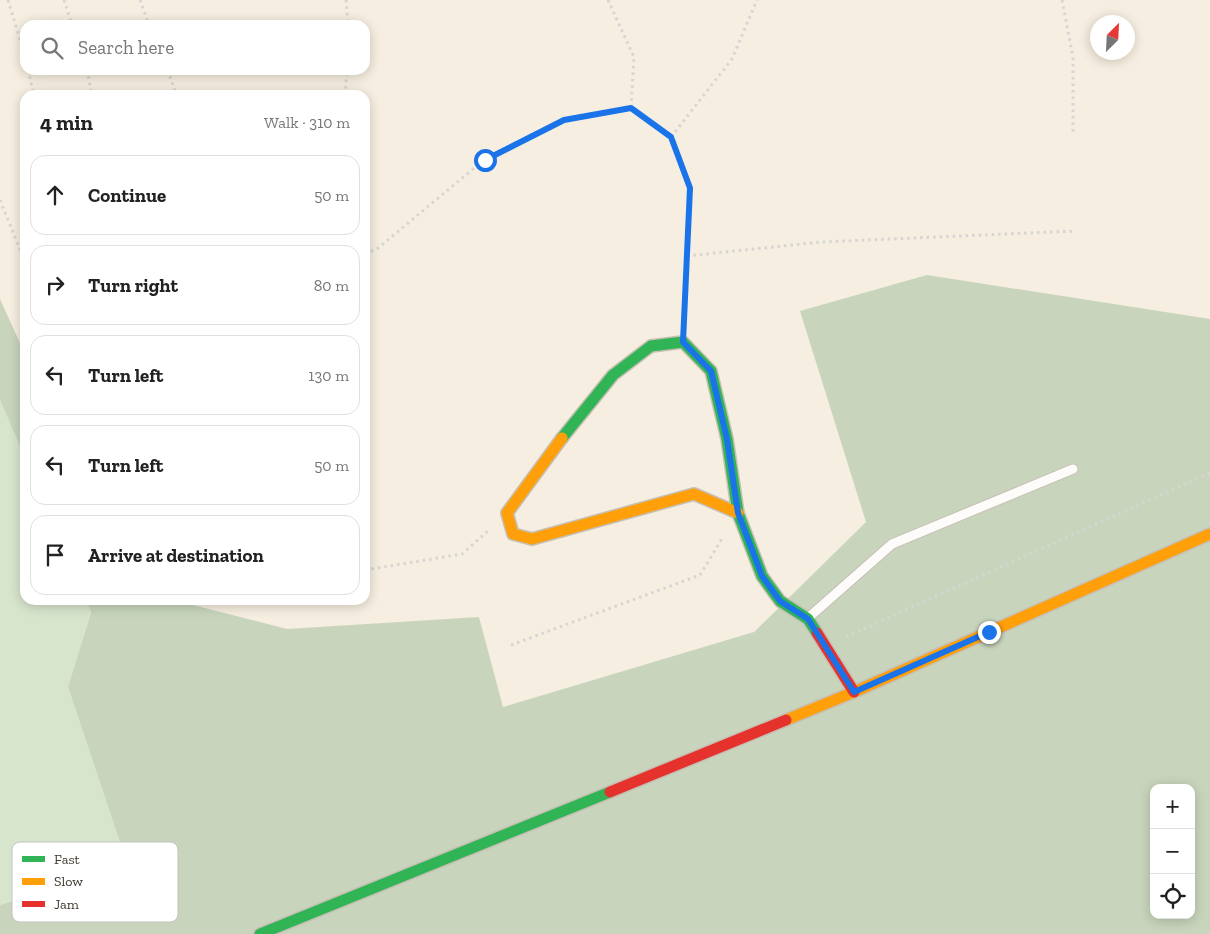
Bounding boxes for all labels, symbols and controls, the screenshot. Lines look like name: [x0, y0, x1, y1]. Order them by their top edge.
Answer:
north arrow: [1090, 15, 1135, 60]
search box: [20, 20, 370, 75]
icon: search: [38, 34, 66, 62]
text: Search here: [78, 36, 174, 59]
text: 4 min: [40, 110, 93, 135]
text: Walk · 310 m: [264, 113, 350, 132]
route start: [474, 149, 497, 172]
icon: ahead: [41, 181, 69, 209]
text: Continue: [88, 184, 166, 207]
text: 50 m: [314, 186, 349, 205]
icon: right: [41, 271, 69, 299]
text: Turn right: [88, 274, 178, 297]
text: 80 m: [314, 276, 349, 295]
icon: left: [41, 361, 69, 389]
text: Turn left: [88, 364, 163, 387]
text: 130 m: [308, 366, 349, 385]
icon: left: [41, 451, 69, 479]
text: Turn left: [88, 454, 163, 477]
text: 50 m: [314, 456, 349, 475]
icon: arrive: [41, 541, 69, 569]
text: Arrive at destination: [88, 544, 264, 567]
route end: [978, 621, 1001, 644]
map controls: [1150, 784, 1195, 919]
button: +: [1150, 784, 1195, 829]
button: −: [1150, 829, 1195, 874]
legend: [12, 842, 178, 922]
text: Fast: [54, 851, 81, 868]
text: Slow: [54, 873, 83, 890]
button: locate: [1150, 874, 1195, 919]
text: Jam: [54, 896, 79, 913]

